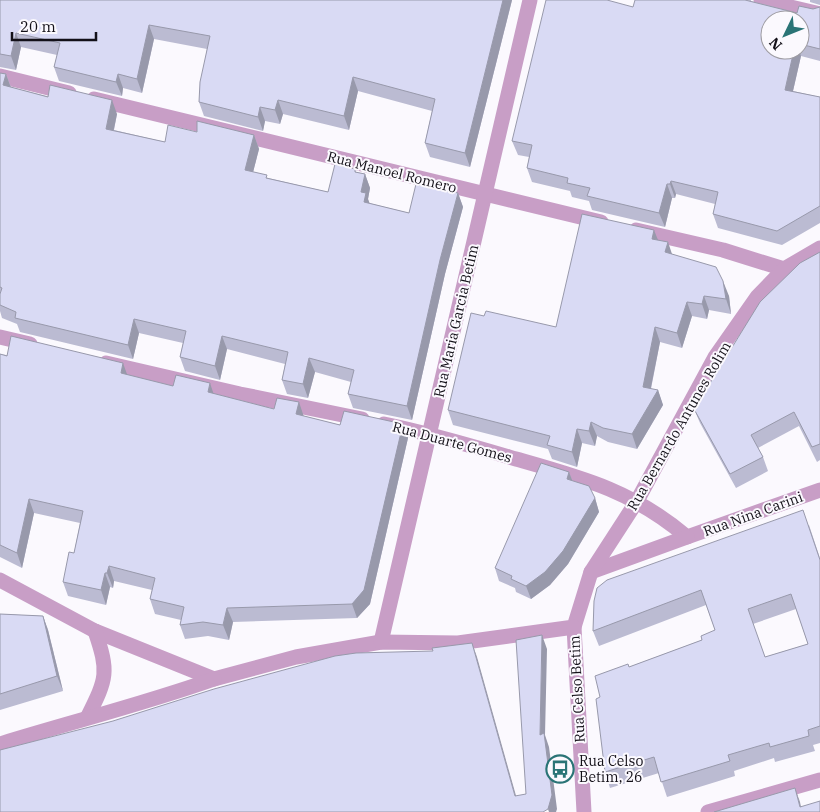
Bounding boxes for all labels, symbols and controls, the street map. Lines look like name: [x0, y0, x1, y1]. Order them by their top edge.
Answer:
scale bar: [12, 10, 96, 42]
north arrow: [760, 10, 810, 60]
text: 20 m: [20, 17, 56, 36]
text: N: [765, 34, 786, 54]
street label: Rua Manoel Romero: [325, 147, 459, 197]
street label: Rua Maria Garcia Betim: [430, 243, 482, 399]
street label: Rua Bernardo Antunes Rolim: [623, 338, 735, 514]
street label: Rua Duarte Gomes: [390, 417, 514, 467]
street label: Rua Nina Carini: [701, 488, 805, 540]
street label: Rua Celso Betim: [565, 635, 589, 743]
place label: Rua Celso Betim, 26: [579, 752, 643, 786]
bus stop icon: Rua Celso Betim, 26: [545, 754, 575, 784]

